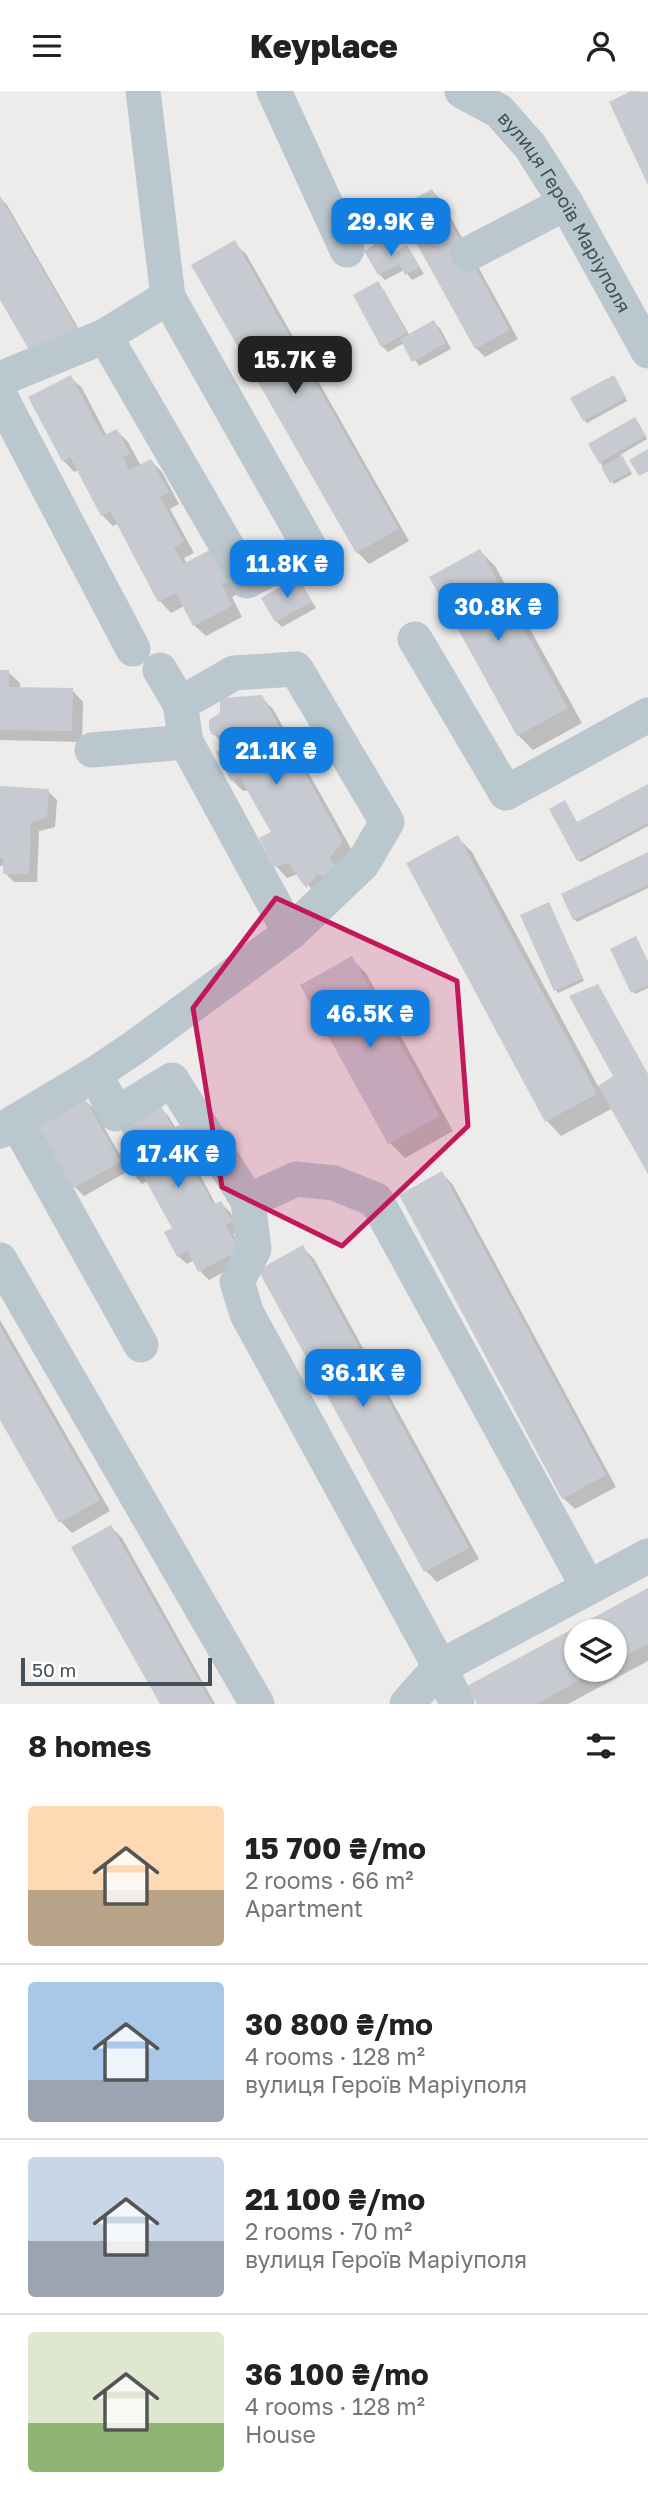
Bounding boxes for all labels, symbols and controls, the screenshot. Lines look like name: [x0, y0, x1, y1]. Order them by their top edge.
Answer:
icon: menu: [28, 27, 66, 65]
text: Keyplace: [250, 27, 398, 65]
icon: person: [582, 27, 620, 65]
street label: вулиця Героїв Маріуполя: [494, 106, 636, 316]
pin: 29.9K ₴: [326, 199, 456, 258]
text: 29.9K ₴: [347, 207, 435, 235]
pin: 15.7K ₴: [230, 337, 360, 396]
text: 15.7K ₴: [254, 345, 336, 373]
pin: 11.8K ₴: [222, 540, 352, 600]
text: 11.8K ₴: [246, 549, 328, 577]
pin: 30.8K ₴: [433, 583, 563, 643]
text: 30.8K ₴: [454, 592, 542, 620]
pin: 21.1K ₴: [211, 727, 341, 787]
text: 21.1K ₴: [235, 736, 317, 764]
pin: 46.5K ₴: [305, 991, 435, 1050]
text: 46.5K ₴: [327, 999, 413, 1027]
pin: 17.4K ₴: [113, 1131, 243, 1190]
text: 17.4K ₴: [137, 1139, 219, 1167]
pin: 36.1K ₴: [298, 1349, 428, 1409]
text: 36.1K ₴: [321, 1358, 405, 1386]
map controls: [564, 1619, 627, 1682]
button: layers: [564, 1619, 627, 1682]
scale bar: [21, 1655, 212, 1687]
text: 50 m: [32, 1658, 76, 1681]
icon: filters: [582, 1727, 620, 1765]
text: 8 homes: [28, 1728, 152, 1764]
text: 15 700 ₴/mo: [245, 1830, 426, 1866]
icon: home: [84, 1834, 168, 1918]
text: 2 rooms · 66 m²: [245, 1866, 414, 1894]
text: Apartment: [245, 1894, 363, 1922]
text: 30 800 ₴/mo: [245, 2006, 433, 2042]
icon: home: [84, 2010, 168, 2094]
text: 4 rooms · 128 m²: [245, 2042, 425, 2070]
text: вулиця Героїв Маріуполя: [245, 2070, 527, 2098]
text: 21 100 ₴/mo: [245, 2181, 425, 2217]
icon: home: [84, 2185, 168, 2269]
text: 2 rooms · 70 m²: [245, 2217, 412, 2245]
text: вулиця Героїв Маріуполя: [245, 2245, 527, 2273]
text: 36 100 ₴/mo: [245, 2356, 429, 2392]
icon: home: [84, 2360, 168, 2444]
text: 4 rooms · 128 m²: [245, 2392, 425, 2420]
text: House: [245, 2420, 316, 2448]

